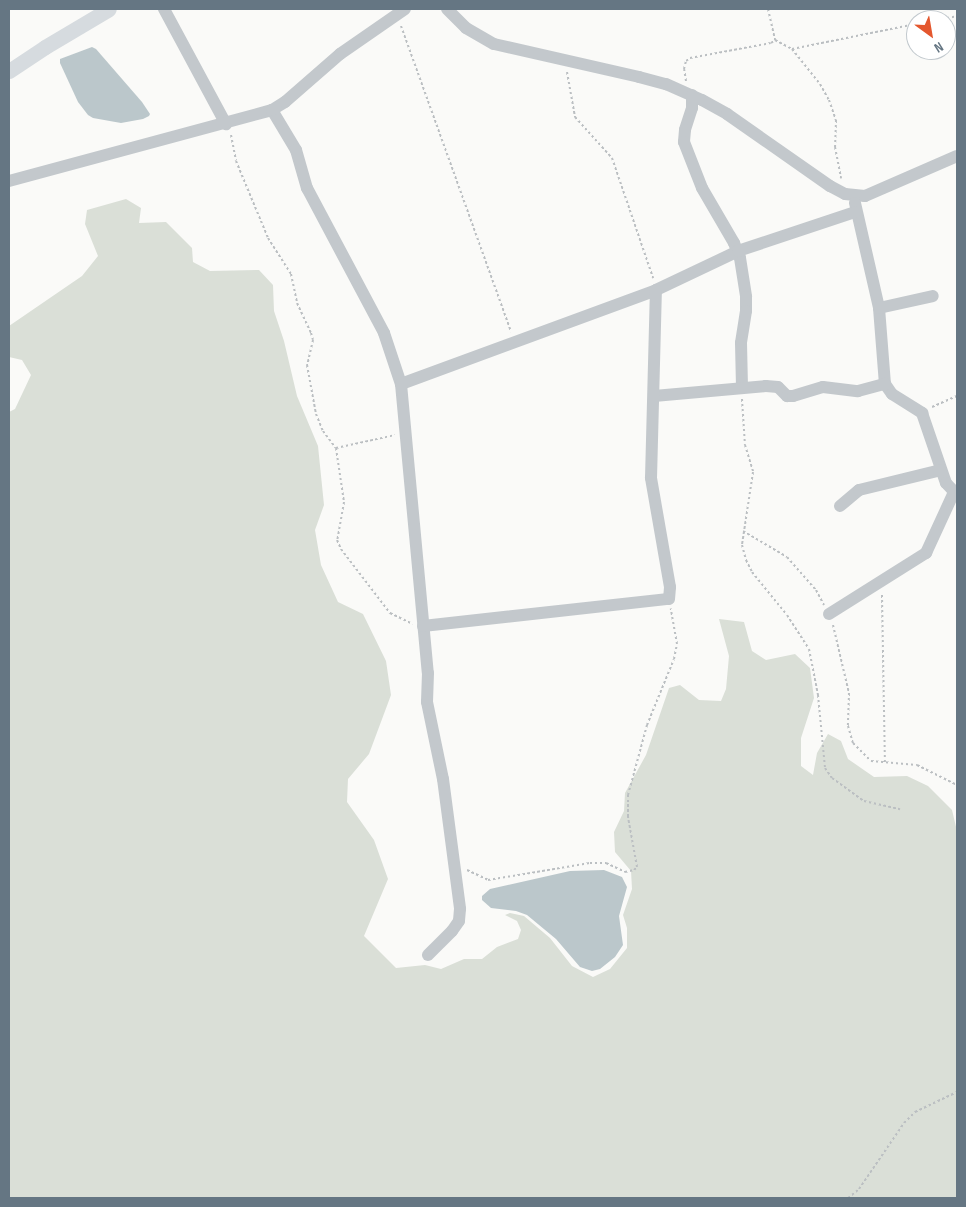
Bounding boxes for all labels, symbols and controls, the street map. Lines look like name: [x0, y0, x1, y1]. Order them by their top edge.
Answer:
north arrow: [906, 10, 956, 60]
text: N: [931, 38, 946, 56]

